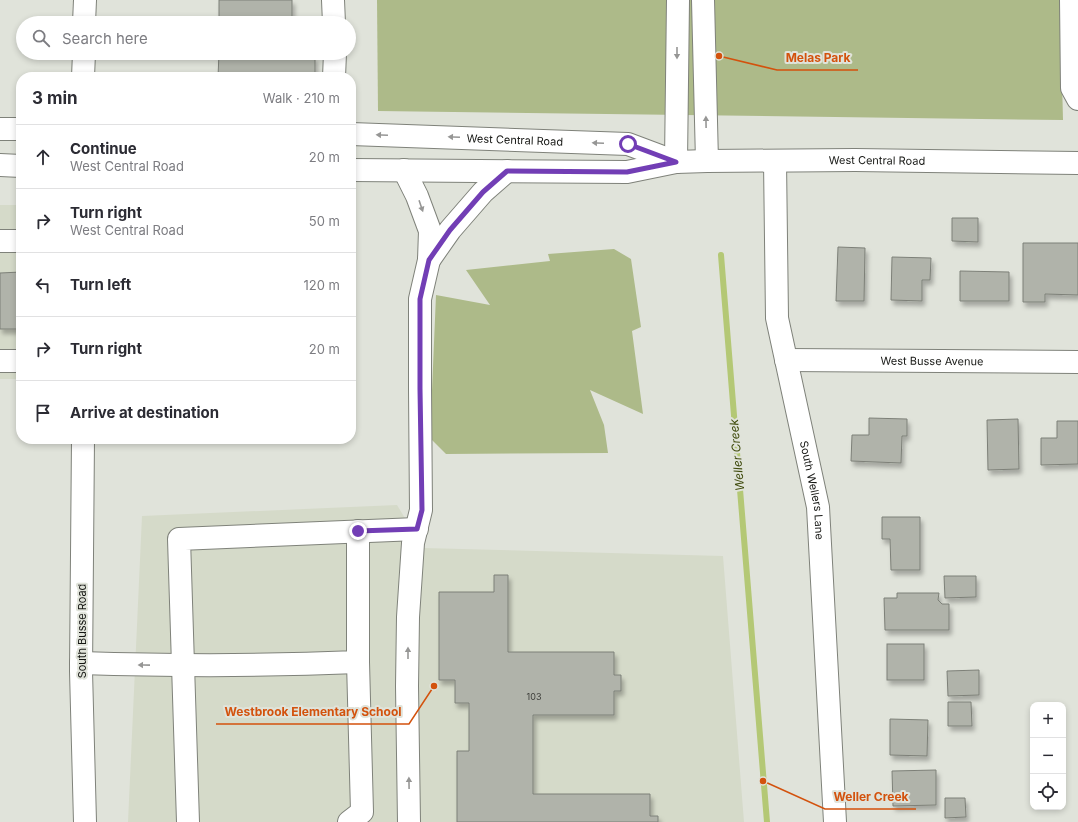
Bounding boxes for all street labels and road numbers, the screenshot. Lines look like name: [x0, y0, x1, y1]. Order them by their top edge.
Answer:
street label: West Central Road: [466, 131, 563, 149]
street label: West Central Road: [829, 153, 925, 168]
street label: West Busse Avenue: [881, 354, 983, 368]
street label: South Wellers Lane: [797, 440, 827, 540]
street label: South Busse Road: [75, 584, 89, 678]

